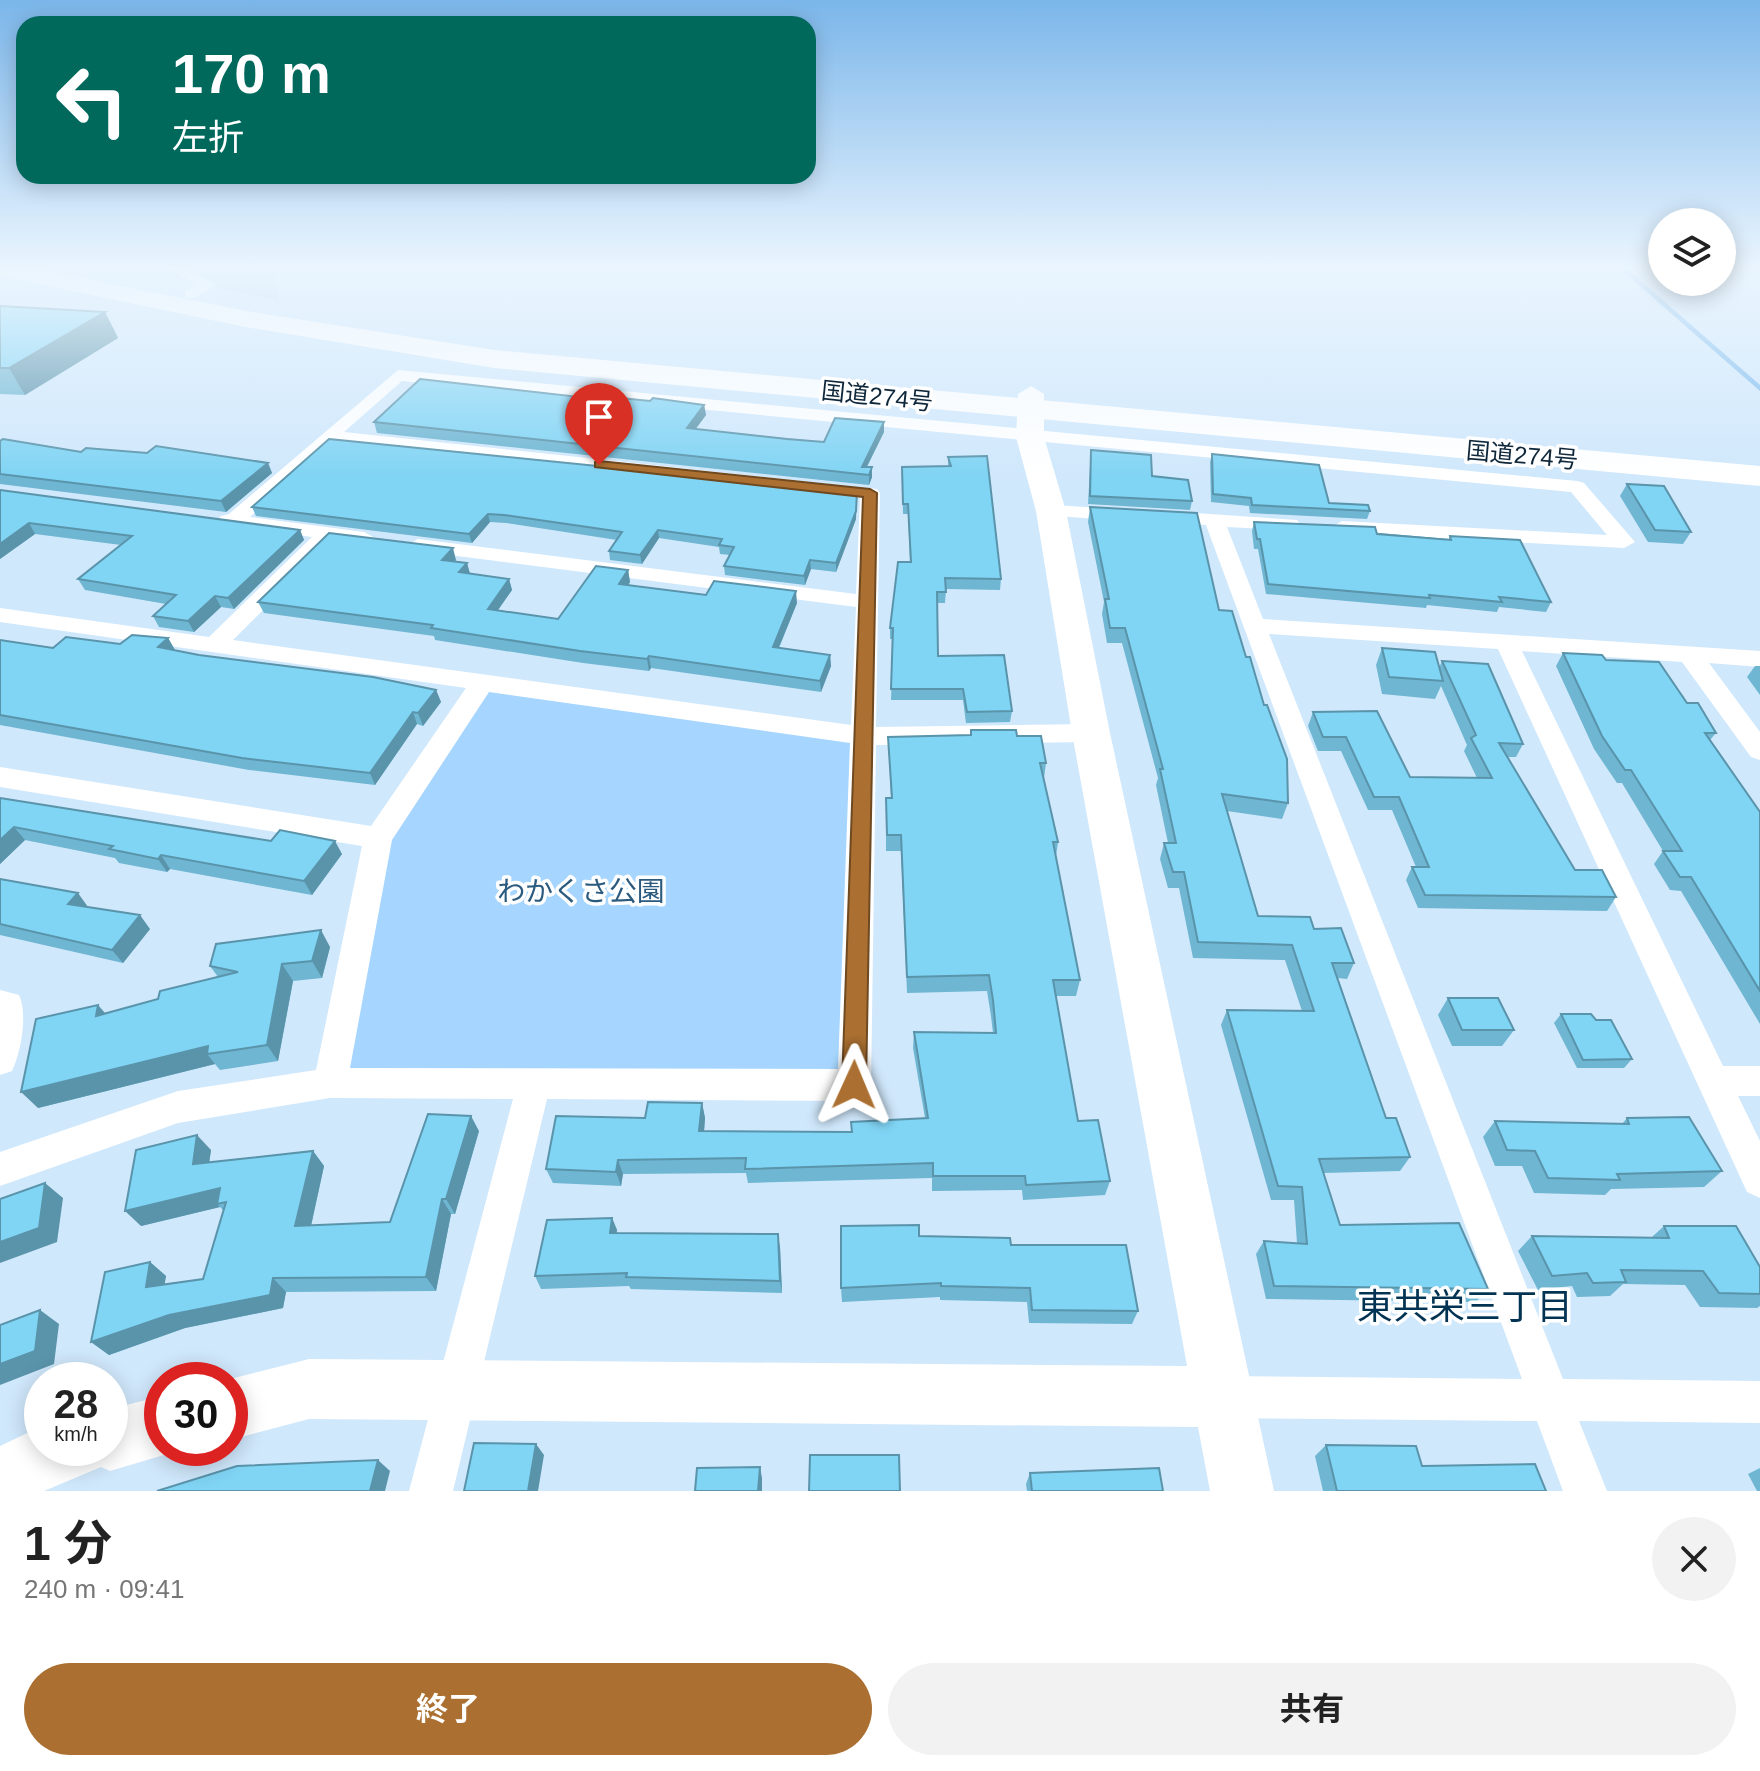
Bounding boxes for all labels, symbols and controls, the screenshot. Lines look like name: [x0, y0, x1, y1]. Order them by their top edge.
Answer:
text: 170 m: [172, 42, 331, 105]
icon: left: [40, 48, 144, 152]
text: 左折: [172, 117, 244, 158]
map controls: [1648, 208, 1736, 296]
button: layers: [1648, 208, 1736, 296]
street label: 国道274号: [820, 377, 934, 415]
pin: [565, 383, 633, 465]
icon: arrive: [577, 395, 621, 439]
street label: 国道274号: [1465, 437, 1579, 473]
park label: わかくさ公園: [497, 876, 665, 907]
position arrow: [812, 1043, 896, 1127]
district label: 東共栄三丁目: [1357, 1286, 1573, 1327]
speed limit sign: 30: [144, 1362, 248, 1466]
text: 28: [54, 1382, 98, 1426]
text: km/h: [54, 1423, 98, 1445]
text: 1 分: [24, 1517, 112, 1570]
button: close: [1652, 1517, 1736, 1601]
text: 240 m · 09:41: [24, 1574, 184, 1604]
button: 終了: [24, 1663, 872, 1755]
button: 共有: [888, 1663, 1736, 1755]

